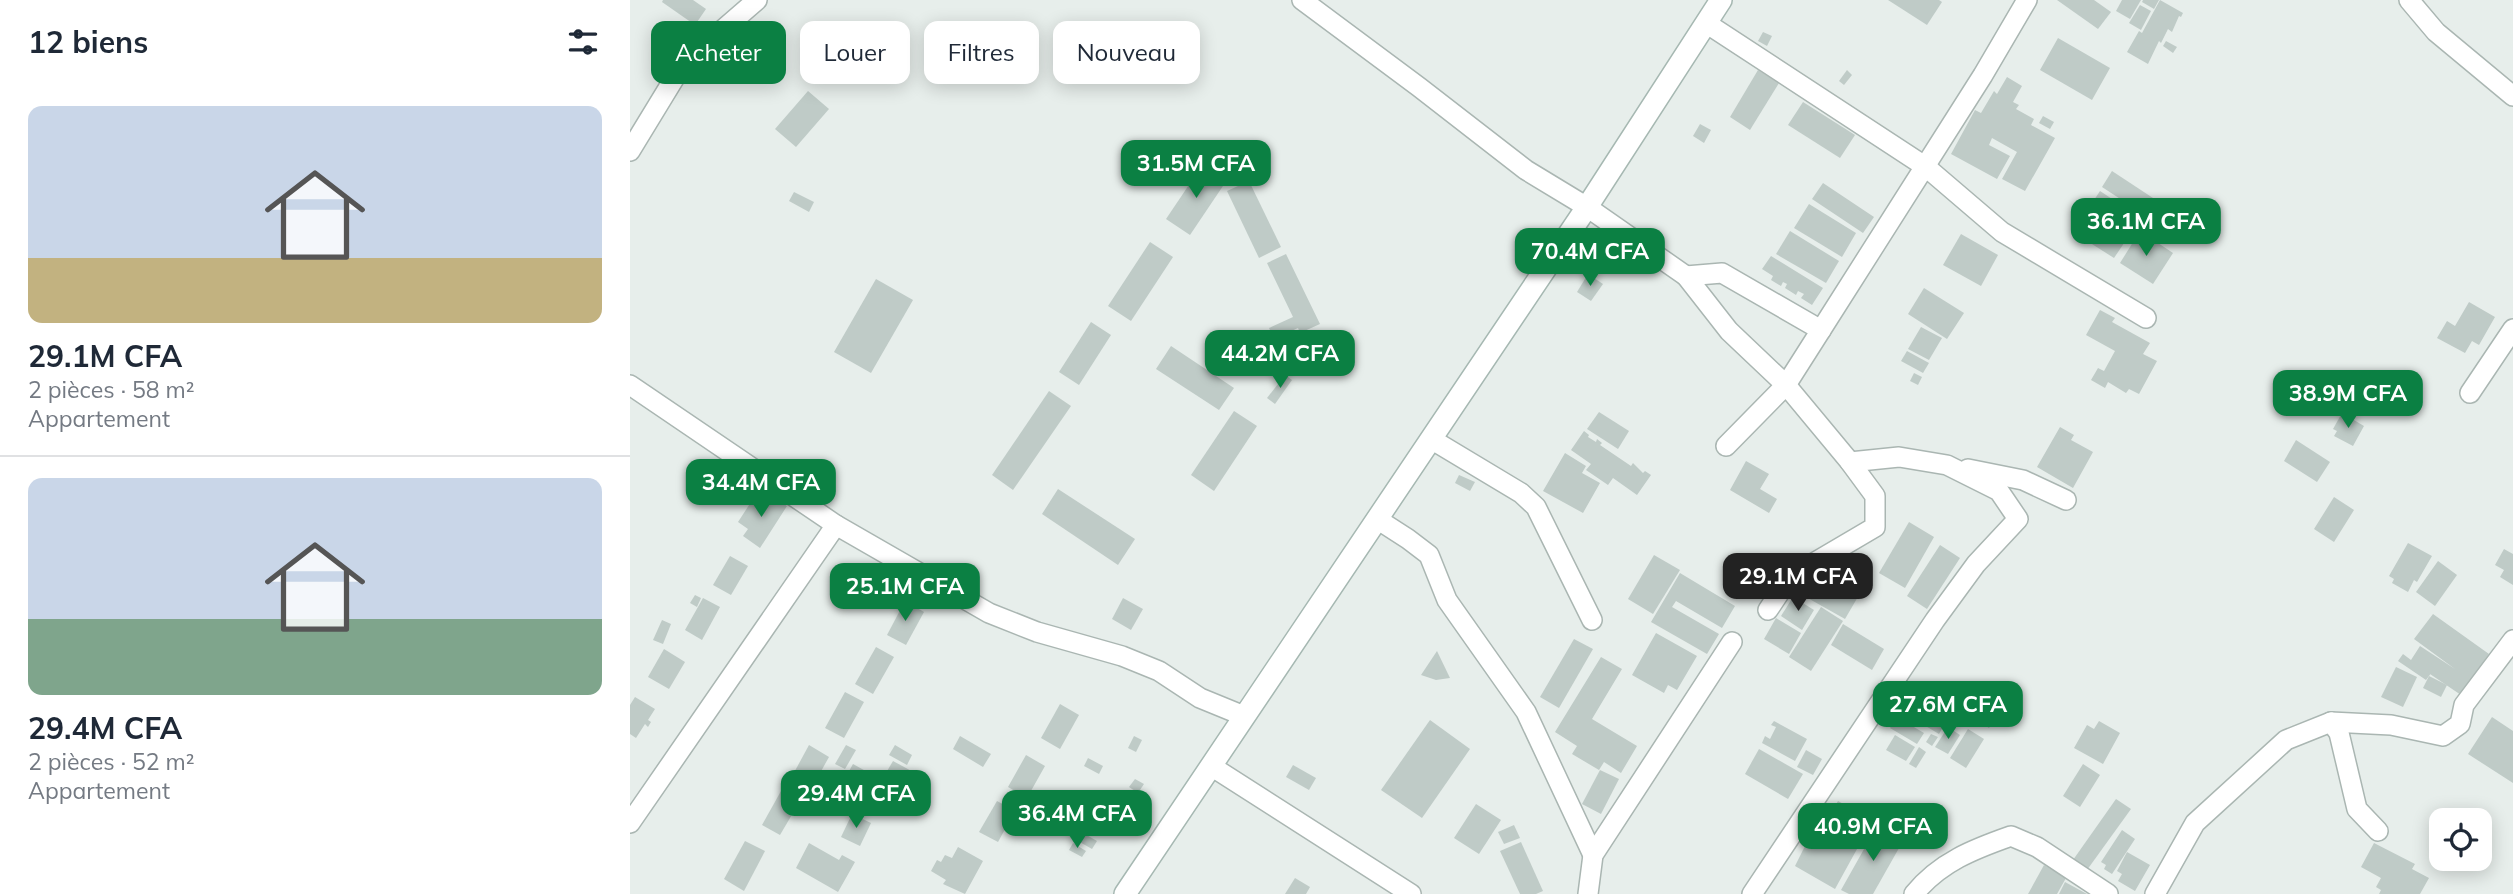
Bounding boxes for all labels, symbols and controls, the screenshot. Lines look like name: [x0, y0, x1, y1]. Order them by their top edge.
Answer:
chip: Acheter: [651, 21, 786, 84]
chip: Louer: [800, 21, 910, 84]
chip: Filtres: [924, 21, 1039, 84]
chip: Nouveau: [1053, 21, 1200, 84]
text: 12 biens: [28, 23, 148, 61]
icon: filters: [564, 23, 602, 61]
pin: 31.5M CFA: [1116, 140, 1276, 200]
text: 31.5M CFA: [1137, 148, 1255, 177]
icon: home: [252, 152, 378, 278]
pin: 36.1M CFA: [2066, 198, 2226, 258]
text: 36.1M CFA: [2087, 206, 2205, 235]
pin: 70.4M CFA: [1510, 229, 1670, 288]
text: 70.4M CFA: [1531, 236, 1649, 265]
pin: 44.2M CFA: [1200, 330, 1360, 390]
text: 29.1M CFA: [28, 337, 182, 375]
text: 44.2M CFA: [1221, 338, 1339, 367]
pin: 38.9M CFA: [2268, 370, 2428, 430]
text: 2 pièces · 58 m²: [28, 375, 195, 404]
text: 38.9M CFA: [2289, 378, 2407, 407]
text: Appartement: [28, 404, 170, 433]
pin: 34.4M CFA: [681, 460, 841, 519]
text: 34.4M CFA: [702, 467, 820, 496]
icon: home: [252, 524, 378, 650]
pin: 29.1M CFA: [1718, 554, 1878, 613]
text: 29.1M CFA: [1739, 561, 1857, 590]
pin: 25.1M CFA: [825, 564, 985, 623]
text: 25.1M CFA: [846, 571, 964, 600]
pin: 27.6M CFA: [1868, 682, 2028, 741]
text: 27.6M CFA: [1889, 689, 2007, 718]
text: 29.4M CFA: [28, 709, 182, 747]
text: 2 pièces · 52 m²: [28, 747, 195, 776]
pin: 29.4M CFA: [776, 770, 936, 830]
text: Appartement: [28, 776, 170, 805]
text: 29.4M CFA: [797, 778, 915, 807]
pin: 36.4M CFA: [997, 790, 1157, 850]
text: 36.4M CFA: [1018, 798, 1136, 827]
pin: 40.9M CFA: [1793, 804, 1953, 863]
map controls: [2429, 808, 2492, 871]
button: locate: [2429, 808, 2492, 871]
text: 40.9M CFA: [1814, 811, 1932, 840]

